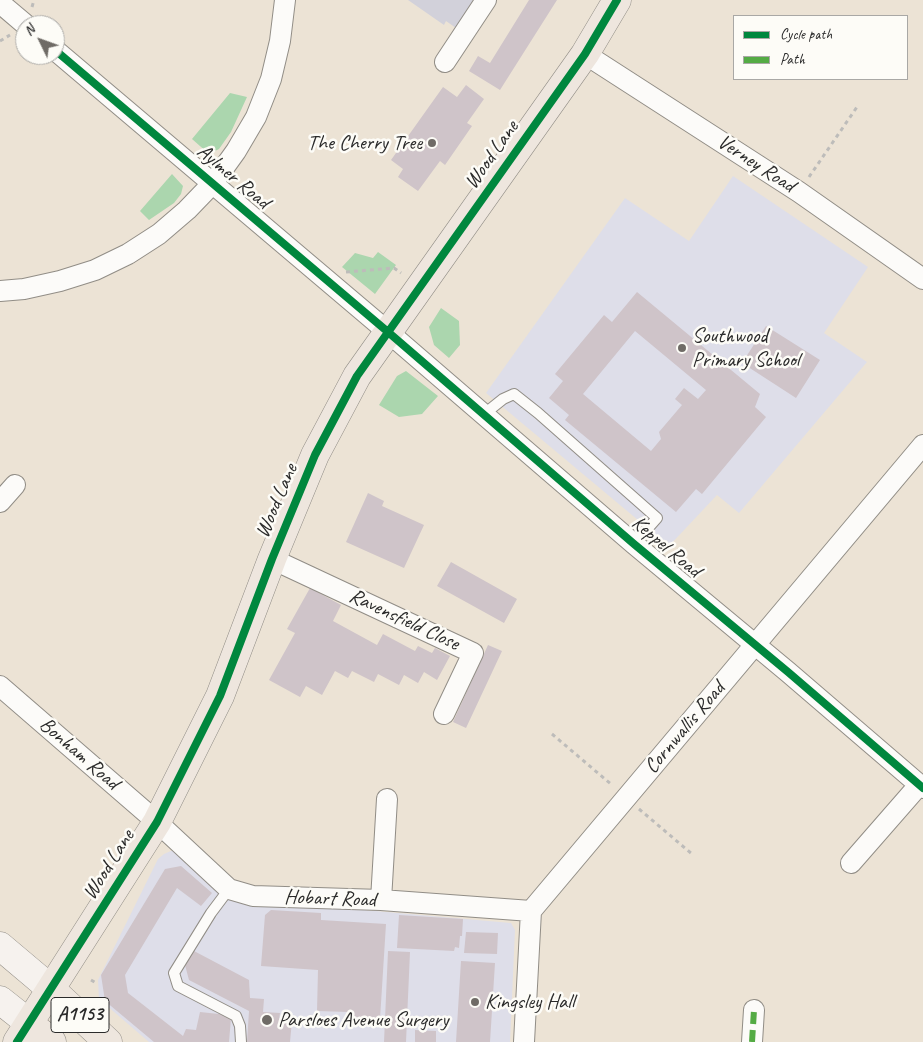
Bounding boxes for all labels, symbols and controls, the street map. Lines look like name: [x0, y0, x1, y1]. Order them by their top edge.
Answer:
north arrow: [15, 15, 65, 65]
legend: [733, 15, 908, 80]
text: N: [20, 21, 38, 39]
text: Cycle path: [780, 25, 832, 44]
text: Path: [780, 50, 805, 69]
street label: Wood Lane: [459, 116, 525, 194]
place label: The Cherry Tree: [307, 130, 422, 156]
street label: Verney Road: [712, 130, 800, 198]
marker: The Cherry Tree: [426, 137, 438, 149]
street label: Aylmer Road: [191, 139, 275, 215]
place label: Southwood Primary School: [692, 323, 800, 373]
marker: Southwood Primary School: [676, 342, 688, 354]
street label: Wood Lane: [250, 460, 304, 542]
street label: Keppel Road: [626, 511, 706, 583]
street label: Ravensfield Close: [345, 584, 463, 656]
street label: Cornwallis Road: [639, 677, 731, 779]
street label: Bonham Road: [34, 712, 124, 796]
street label: Wood Lane: [78, 825, 140, 905]
street label: Hobart Road: [284, 885, 376, 913]
place label: Kingsley Hall: [485, 989, 574, 1015]
marker: Kingsley Hall: [469, 996, 481, 1008]
road number: A1153: [51, 998, 109, 1032]
place label: Parsloes Avenue Surgery: [278, 1007, 448, 1033]
marker: Parsloes Avenue Surgery: [260, 1013, 274, 1027]

